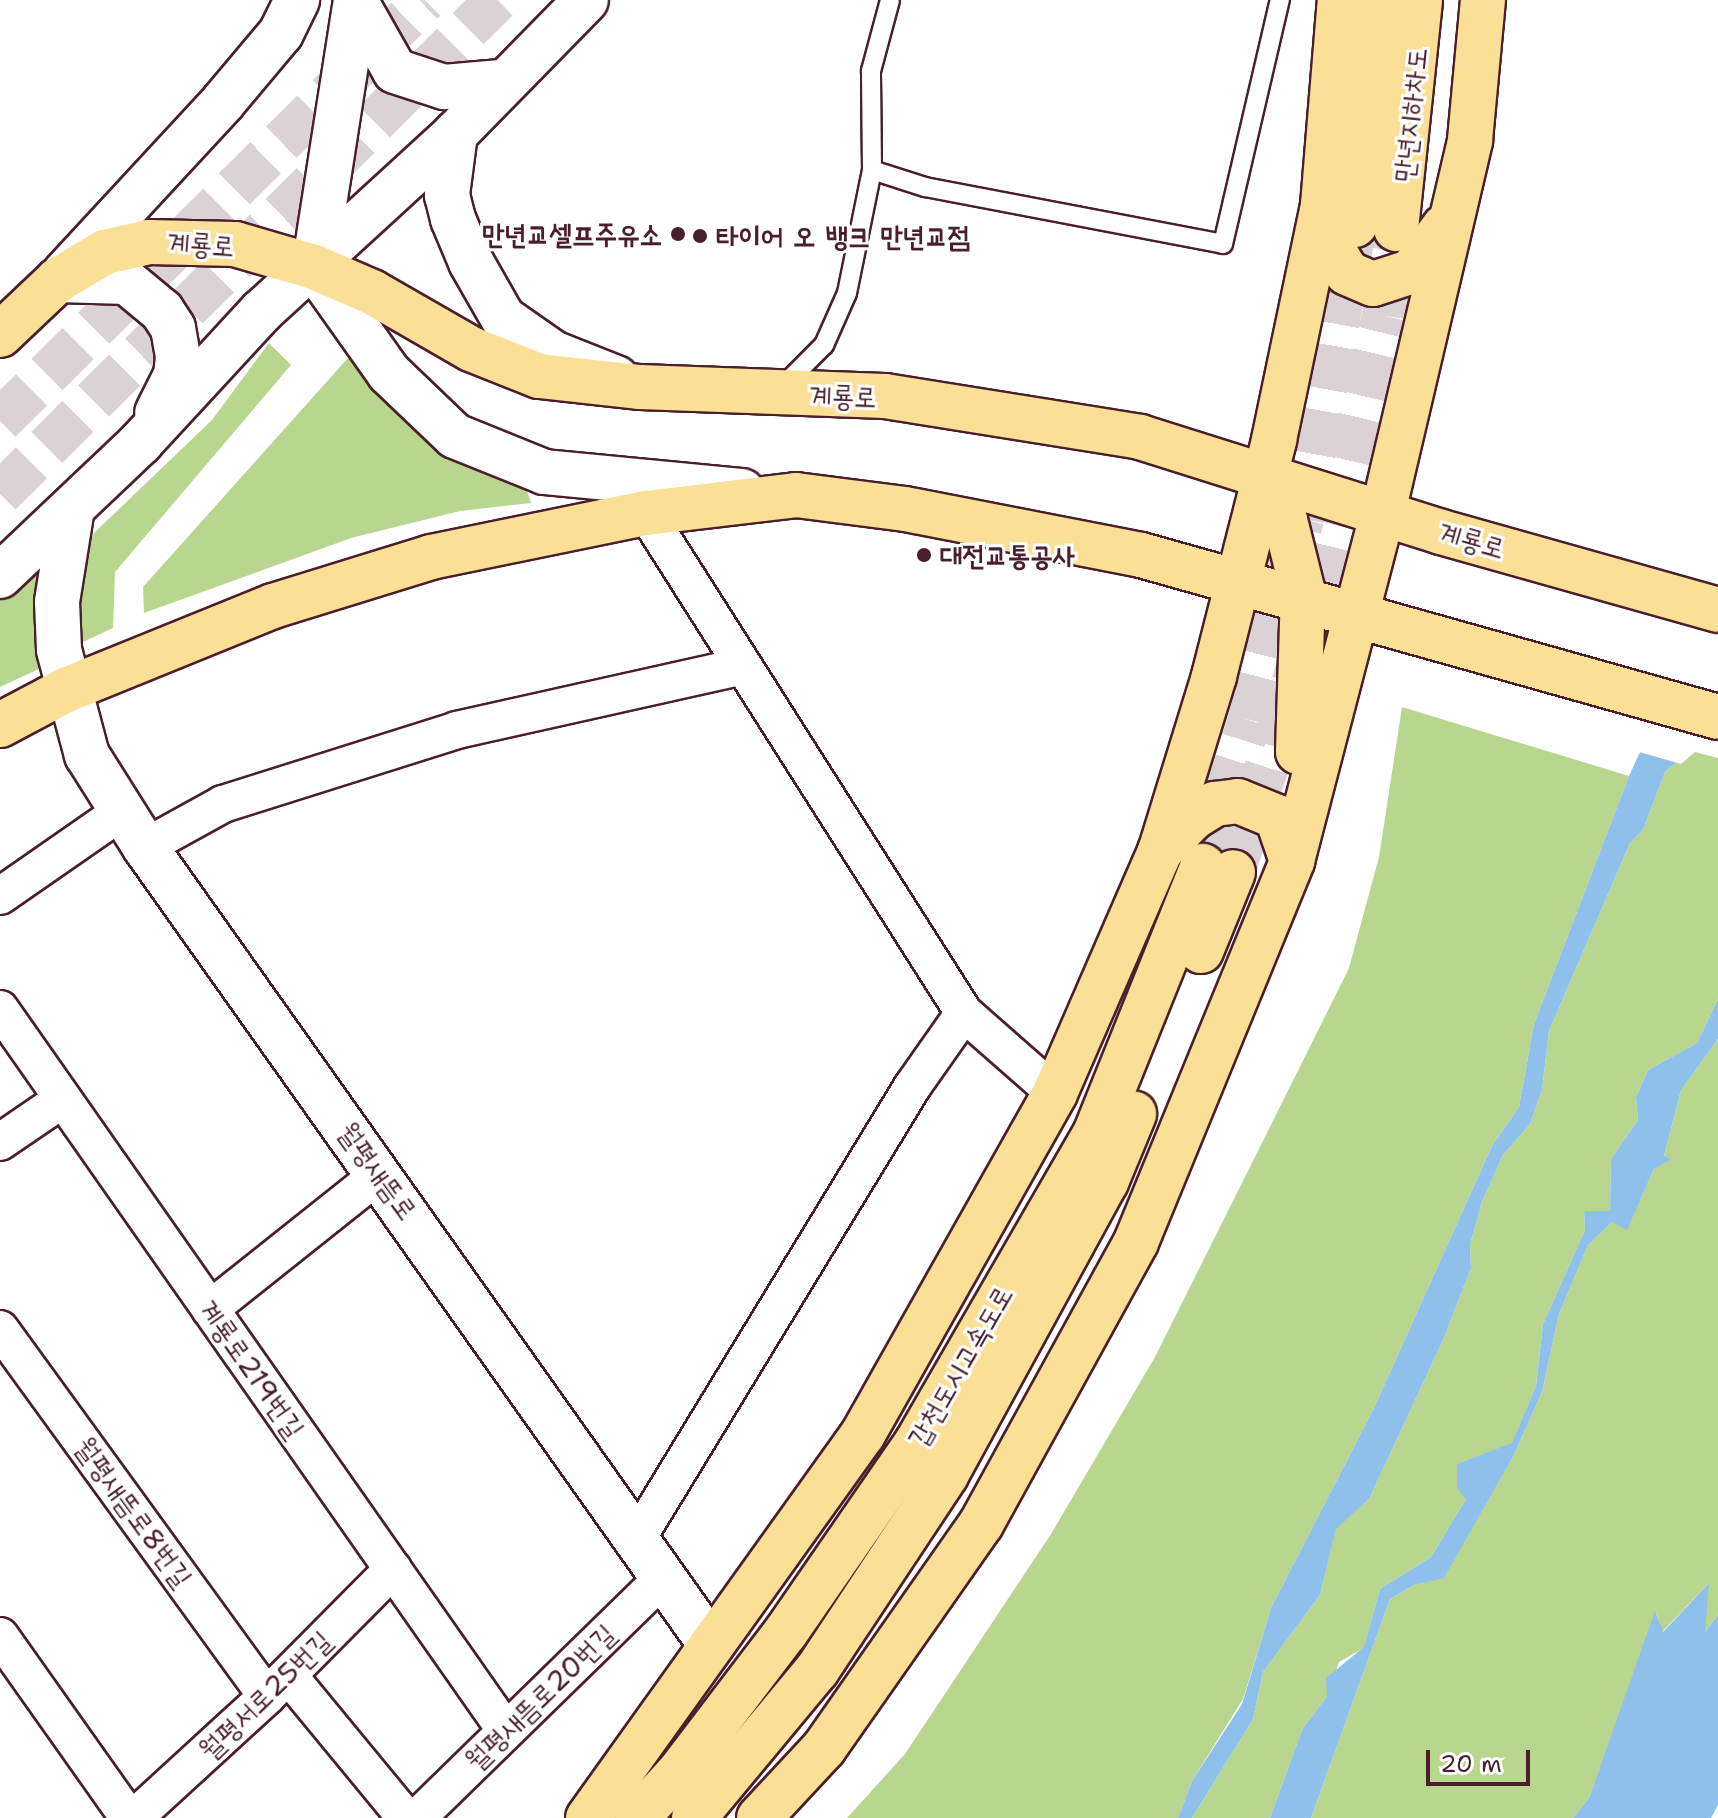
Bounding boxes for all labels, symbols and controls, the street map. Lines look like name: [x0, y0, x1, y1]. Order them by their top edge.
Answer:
street label: 만년지하차도: [1386, 46, 1434, 184]
place label: 만년교셀프주유소: [482, 217, 662, 251]
place label: 타이어 오 뱅크 만년교점: [716, 219, 970, 253]
street label: 계룡로: [166, 225, 236, 263]
marker: 만년교셀프주유소: [669, 225, 687, 243]
marker: 타이어 오 뱅크 만년교점: [691, 227, 709, 245]
street label: 계룡로: [809, 378, 877, 414]
street label: 계룡로: [1435, 515, 1509, 565]
place label: 대전교통공사: [940, 538, 1075, 572]
marker: 대전교통공사: [915, 546, 933, 564]
street label: 월평새뜸로: [331, 1116, 425, 1226]
street label: 갑천도시고속도로: [900, 1280, 1020, 1452]
street label: 계룡로219번길: [192, 1293, 312, 1445]
street label: 월평새뜸로8번길: [68, 1430, 200, 1594]
street label: 월평새뜸로20번길: [458, 1617, 622, 1777]
street label: 월평서로25번길: [192, 1623, 338, 1767]
scale bar: [1430, 1734, 1534, 1784]
text: 20 m: [1440, 1748, 1502, 1780]

